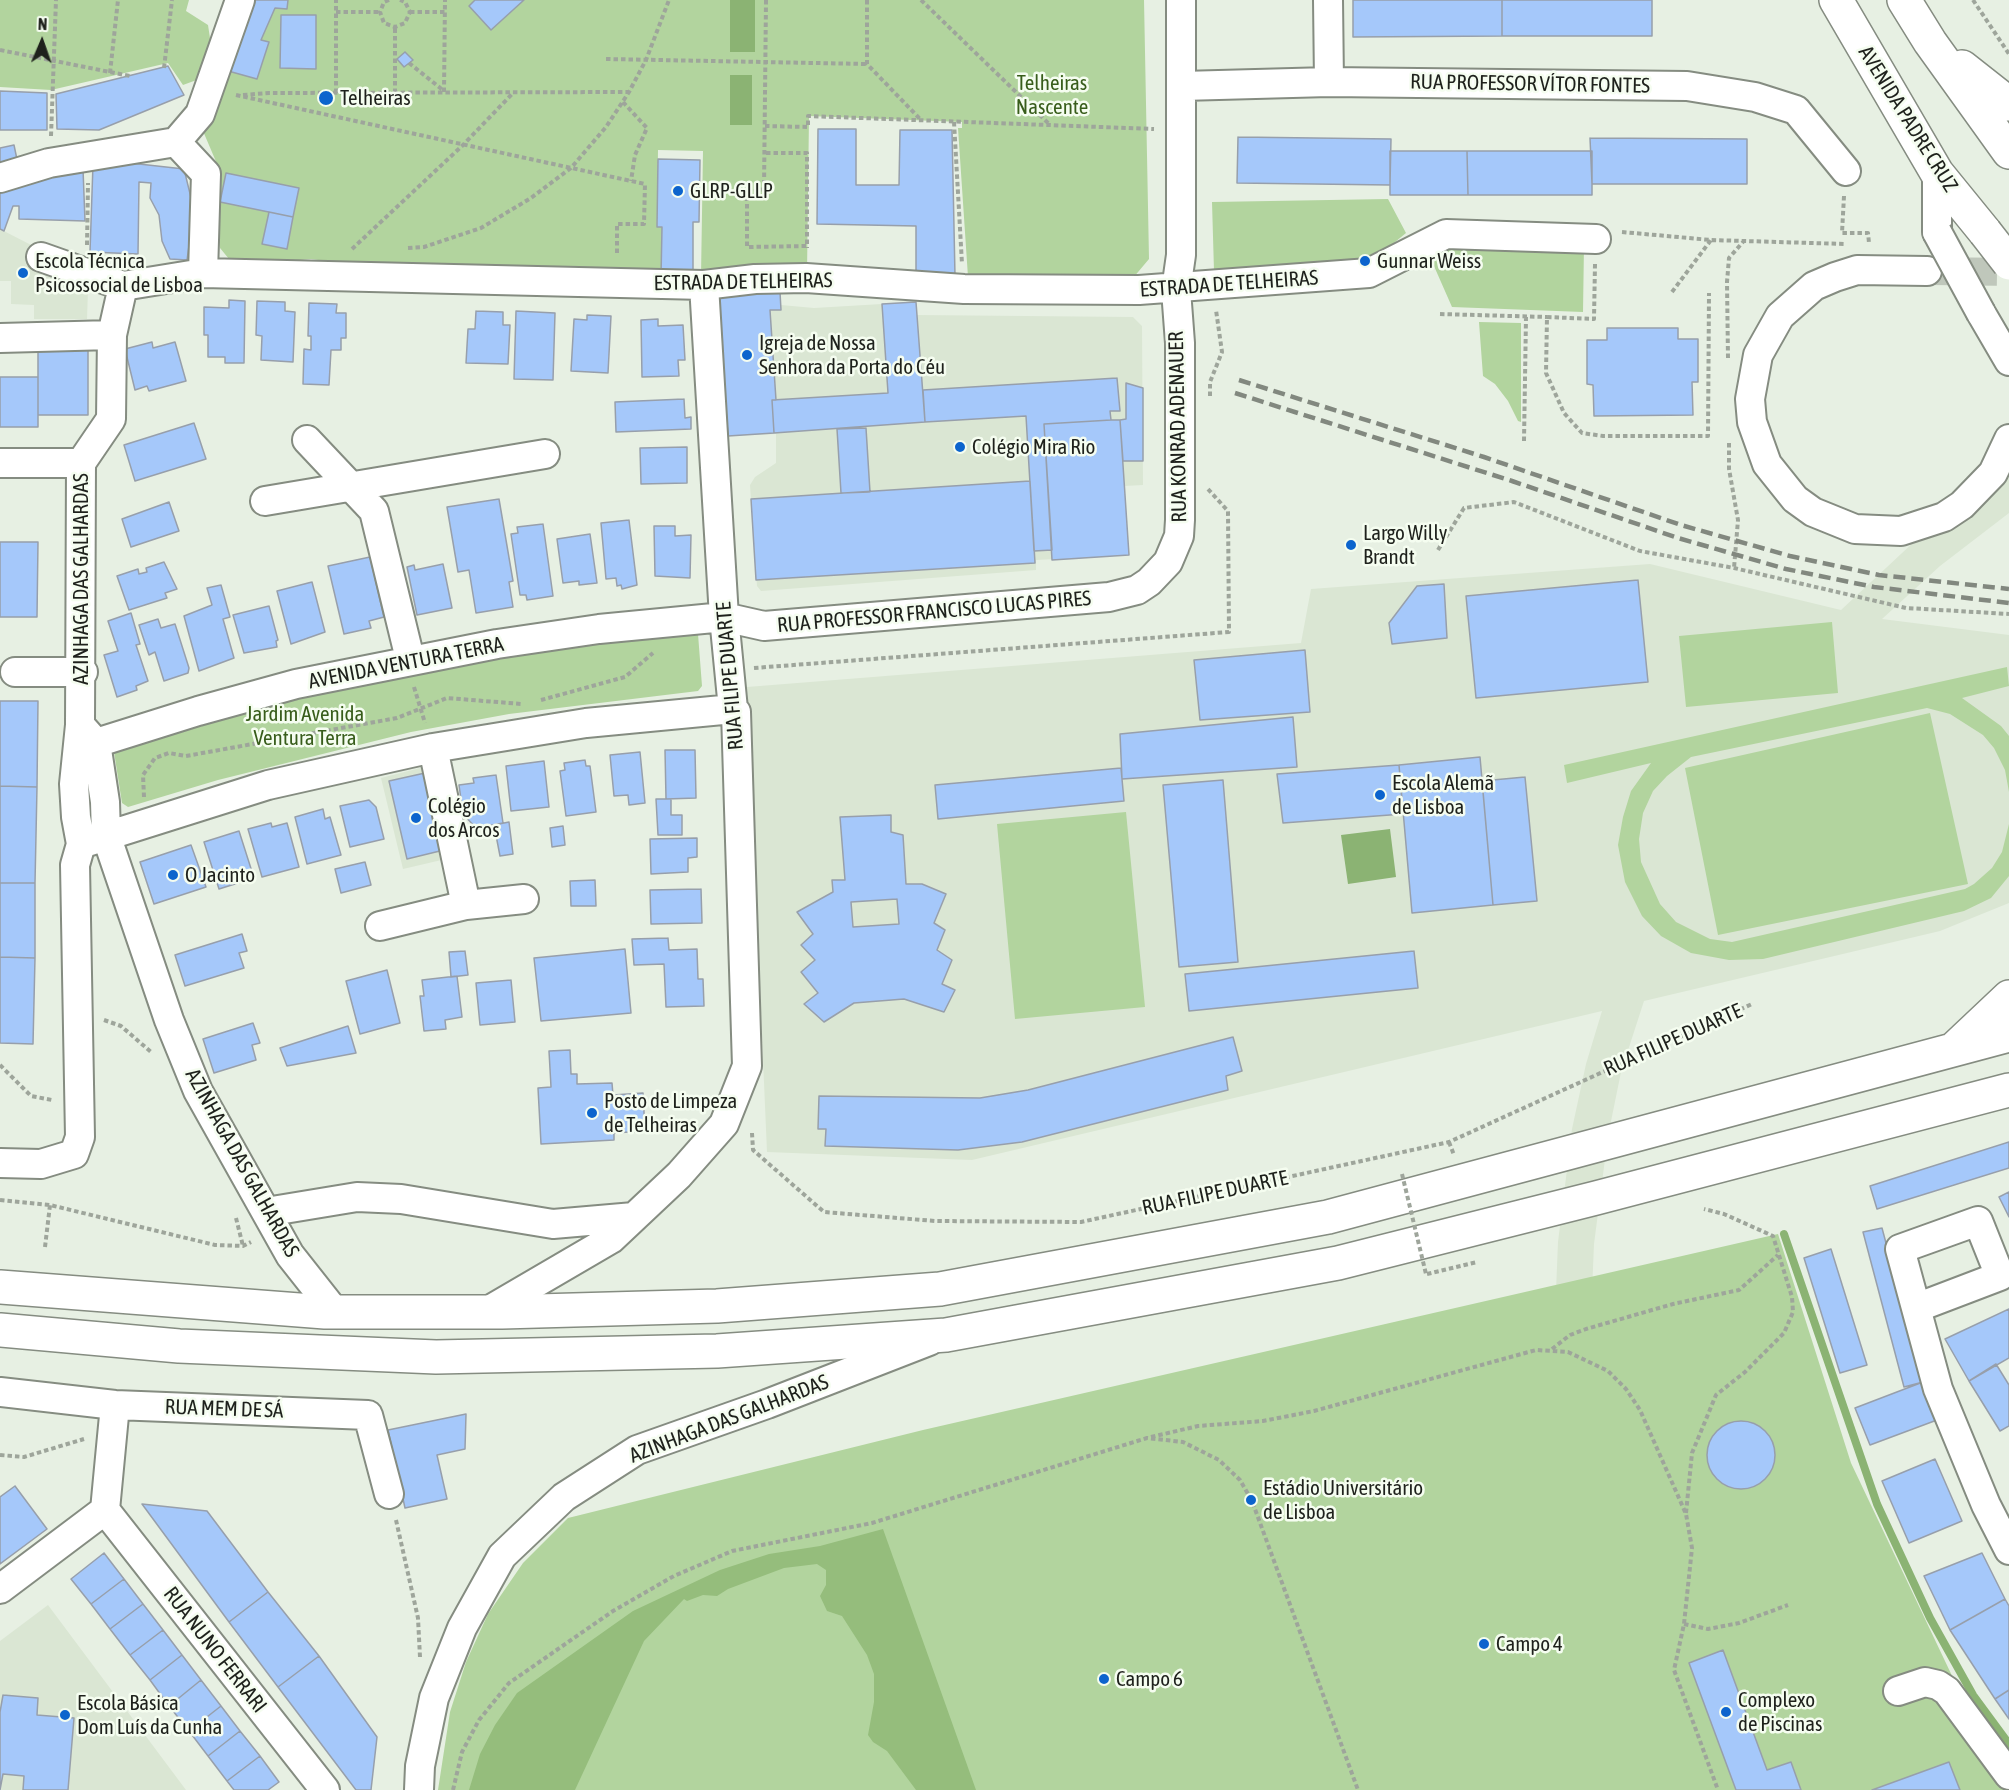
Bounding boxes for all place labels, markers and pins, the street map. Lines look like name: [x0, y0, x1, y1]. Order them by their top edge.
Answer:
place label: Telheiras: [340, 85, 411, 111]
marker: Telheiras: [317, 89, 335, 107]
place label: GLRP-GLLP: [690, 178, 773, 204]
marker: GLRP-GLLP: [671, 184, 685, 198]
place label: Escola Técnica Psicossocial de Lisboa: [35, 248, 203, 298]
place label: Gunnar Weiss: [1377, 248, 1481, 274]
marker: Gunnar Weiss: [1358, 254, 1372, 268]
marker: Escola Técnica Psicossocial de Lisboa: [16, 266, 30, 280]
place label: Igreja de Nossa Senhora da Porta do Céu: [759, 330, 945, 380]
marker: Igreja de Nossa Senhora da Porta do Céu: [740, 348, 754, 362]
place label: Colégio Mira Rio: [972, 434, 1095, 460]
marker: Colégio Mira Rio: [953, 440, 967, 454]
place label: Largo Willy Brandt: [1363, 520, 1447, 570]
marker: Largo Willy Brandt: [1344, 538, 1358, 552]
place label: Escola Alemã de Lisboa: [1392, 770, 1494, 820]
marker: Escola Alemã de Lisboa: [1373, 788, 1387, 802]
place label: Colégio dos Arcos: [428, 793, 500, 843]
marker: Colégio dos Arcos: [409, 811, 423, 825]
place label: O Jacinto: [185, 862, 255, 888]
marker: O Jacinto: [166, 868, 180, 882]
place label: Posto de Limpeza de Telheiras: [604, 1088, 737, 1138]
marker: Posto de Limpeza de Telheiras: [585, 1106, 599, 1120]
place label: Estádio Universitário de Lisboa: [1263, 1475, 1423, 1525]
marker: Estádio Universitário de Lisboa: [1244, 1493, 1258, 1507]
place label: Campo 4: [1496, 1631, 1563, 1657]
marker: Campo 4: [1477, 1637, 1491, 1651]
place label: Campo 6: [1116, 1666, 1183, 1692]
marker: Campo 6: [1097, 1672, 1111, 1686]
place label: Complexo de Piscinas: [1738, 1687, 1822, 1737]
place label: Escola Básica Dom Luís da Cunha: [77, 1690, 222, 1740]
marker: Complexo de Piscinas: [1719, 1705, 1733, 1719]
marker: Escola Básica Dom Luís da Cunha: [58, 1708, 72, 1722]

